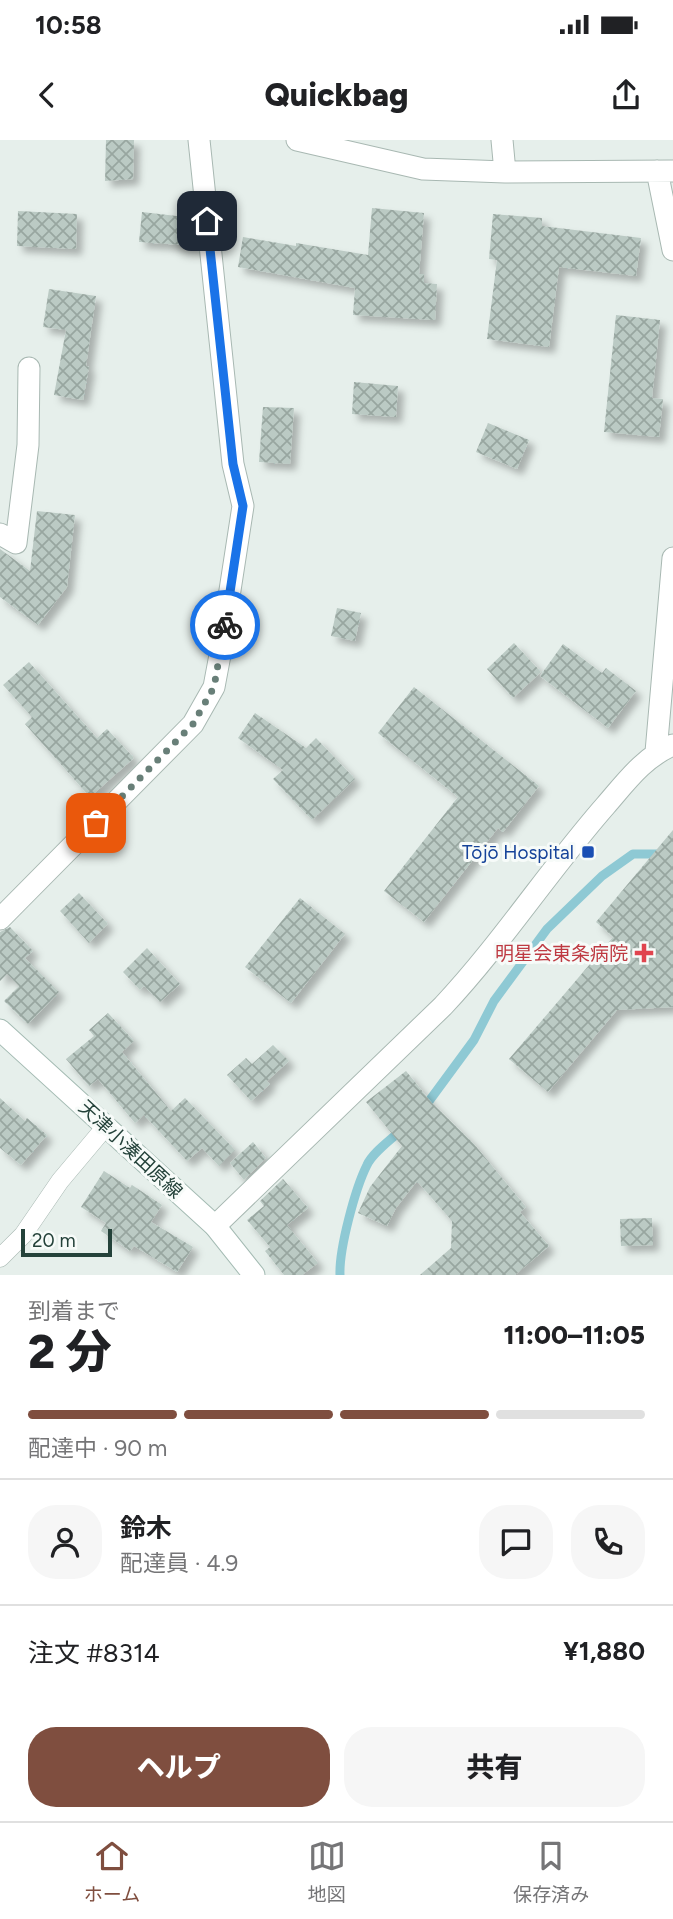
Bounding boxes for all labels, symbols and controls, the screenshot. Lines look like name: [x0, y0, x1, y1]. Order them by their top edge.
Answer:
text: 10:58: [35, 9, 102, 41]
icon: back: [28, 76, 66, 114]
text: Quickbag: [264, 76, 409, 114]
icon: share: [607, 76, 645, 114]
pin: [177, 191, 237, 251]
icon: home: [188, 202, 226, 240]
courier: [190, 590, 260, 660]
icon: bike: [206, 606, 244, 644]
pin: [66, 793, 126, 853]
icon: bag: [77, 804, 115, 842]
place label: Tōjō Hospital: [462, 841, 574, 864]
marker: Tōjō Hospital: [580, 844, 596, 860]
place label: 明星会東条病院: [495, 942, 628, 965]
marker: 明星会東条病院: [634, 943, 654, 963]
street label: 天津小湊田原線: [74, 1096, 187, 1203]
scale bar: [21, 1226, 112, 1258]
text: 20 m: [32, 1229, 76, 1252]
text: 到着まで: [28, 1297, 120, 1325]
text: 11:00–11:05: [504, 1319, 645, 1351]
text: 2 分: [28, 1324, 112, 1380]
text: 配達中 · 90 m: [28, 1434, 167, 1462]
button: person: [28, 1505, 102, 1579]
button: chat: [479, 1505, 553, 1579]
button: phone: [571, 1505, 645, 1579]
text: 鈴木: [120, 1512, 172, 1544]
text: 配達員 · 4.9: [120, 1549, 238, 1577]
text: ¥1,880: [563, 1635, 645, 1667]
text: 注文 #8314: [28, 1637, 160, 1669]
button: ヘルプ: [28, 1727, 330, 1807]
button: 共有: [344, 1727, 645, 1807]
tab: ホーム: [84, 1837, 140, 1906]
tab: 地図: [308, 1837, 346, 1906]
tab: 保存済み: [513, 1837, 589, 1906]

